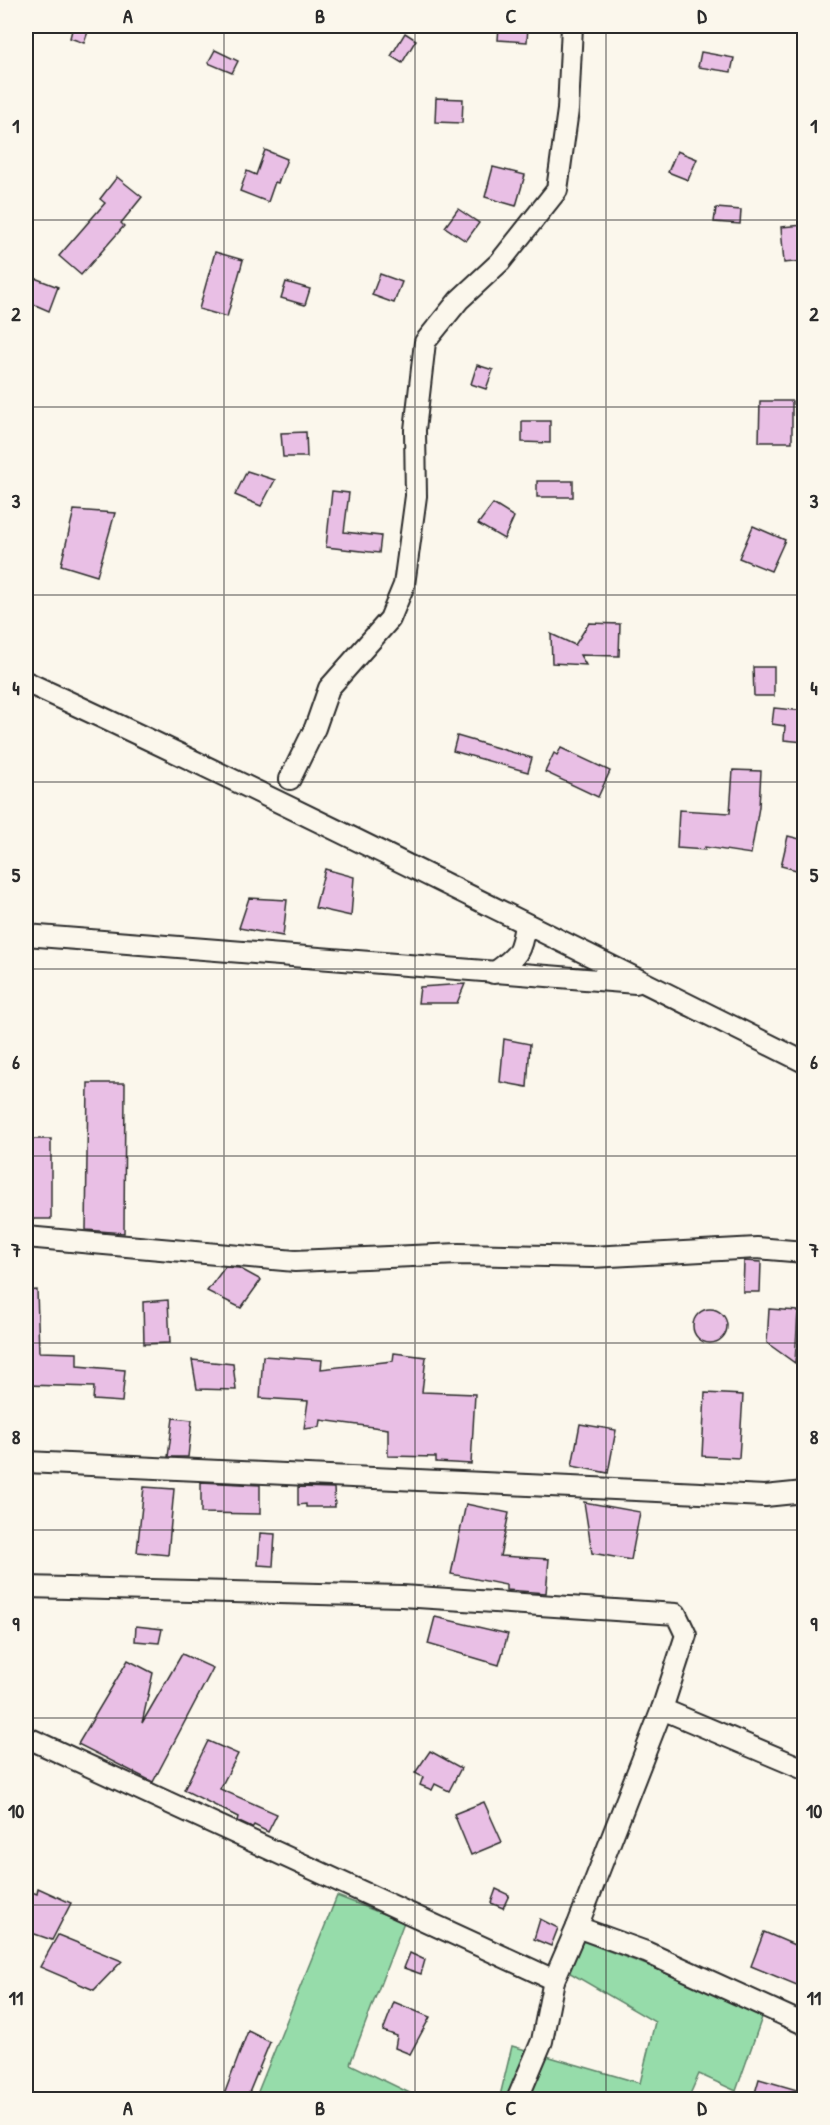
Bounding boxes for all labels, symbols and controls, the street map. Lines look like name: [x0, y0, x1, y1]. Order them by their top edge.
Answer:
text: A: [123, 2, 133, 29]
text: B: [315, 2, 325, 29]
text: C: [506, 2, 517, 29]
text: D: [697, 2, 707, 29]
text: 1: [12, 112, 20, 139]
text: 1: [810, 112, 818, 139]
text: 2: [11, 300, 21, 327]
text: 2: [809, 300, 819, 327]
text: 3: [12, 487, 21, 514]
text: 3: [810, 487, 819, 514]
text: 4: [12, 674, 20, 701]
text: 4: [810, 674, 818, 701]
text: 5: [12, 861, 21, 888]
text: 5: [810, 861, 819, 888]
text: 6: [12, 1048, 20, 1075]
text: 6: [810, 1048, 818, 1075]
text: 7: [10, 1236, 21, 1263]
text: 7: [808, 1236, 819, 1263]
text: 8: [12, 1423, 21, 1450]
text: 8: [810, 1423, 819, 1450]
text: 9: [12, 1610, 20, 1637]
text: 9: [810, 1610, 818, 1637]
text: 10: [8, 1797, 24, 1824]
text: 10: [806, 1797, 822, 1824]
text: 11: [9, 1984, 23, 2011]
text: 11: [807, 1984, 821, 2011]
text: A: [123, 2094, 133, 2121]
text: B: [315, 2094, 325, 2121]
text: C: [506, 2094, 517, 2121]
text: D: [697, 2094, 707, 2121]

